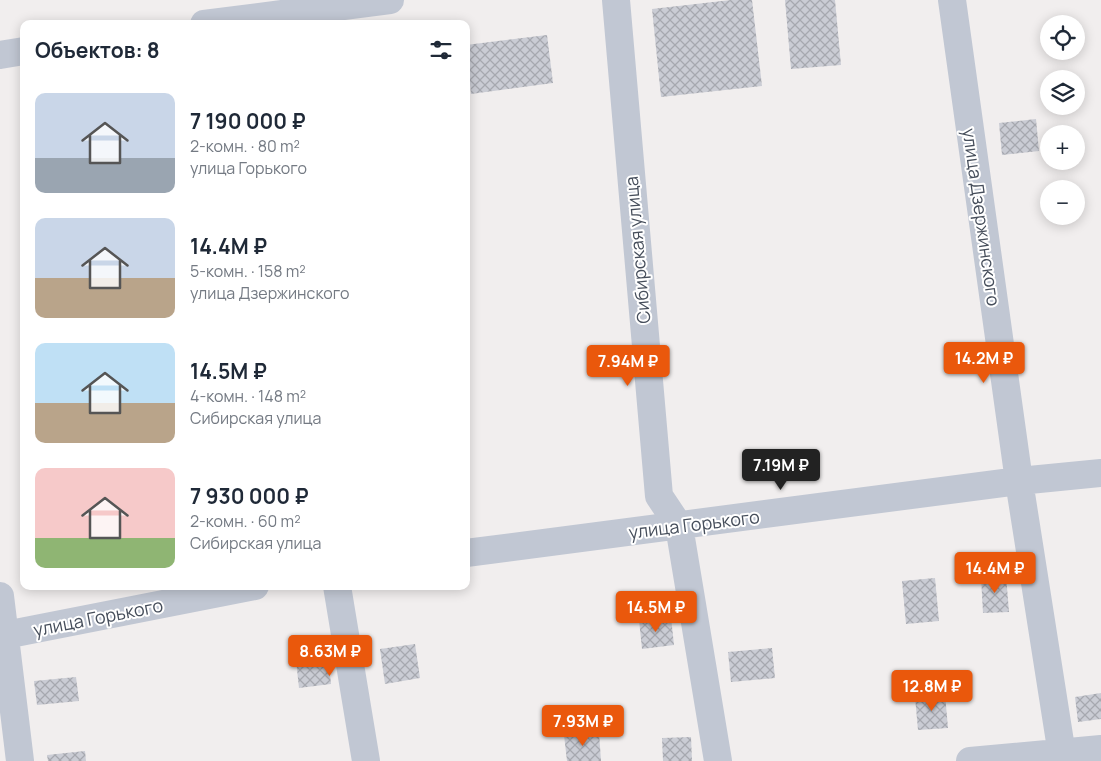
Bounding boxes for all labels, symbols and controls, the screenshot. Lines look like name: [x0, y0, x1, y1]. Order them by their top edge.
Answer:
map controls: [1040, 15, 1085, 225]
button: locate: [1040, 15, 1085, 60]
text: Объектов: 8: [35, 36, 160, 64]
icon: filters: [427, 36, 455, 64]
button: layers: [1040, 70, 1085, 115]
text: 7 190 000 ₽: [190, 107, 306, 135]
icon: home: [75, 113, 135, 173]
button: +: [1040, 125, 1085, 170]
street label: улица Дзержинского: [958, 127, 1006, 307]
text: 2-комн. · 80 m²: [190, 135, 300, 157]
text: улица Горького: [190, 157, 307, 179]
street label: Сибирская улица: [619, 175, 655, 325]
button: −: [1040, 180, 1085, 225]
text: 14.4M ₽: [190, 232, 267, 260]
icon: home: [75, 238, 135, 298]
text: 5-комн. · 158 m²: [190, 260, 306, 282]
text: улица Дзержинского: [190, 282, 349, 304]
pin: 14.2M ₽: [938, 342, 1030, 384]
pin: 7.94M ₽: [582, 344, 674, 387]
text: 14.2M ₽: [955, 347, 1013, 369]
text: 7.94M ₽: [598, 350, 658, 372]
text: 14.5M ₽: [190, 357, 267, 385]
icon: home: [75, 363, 135, 423]
text: 4-комн. · 148 m²: [190, 385, 306, 407]
text: Сибирская улица: [190, 407, 321, 429]
pin: 7.19M ₽: [735, 448, 827, 491]
text: 7.19M ₽: [753, 454, 809, 476]
text: 7 930 000 ₽: [190, 482, 309, 510]
icon: home: [75, 488, 135, 548]
street label: улица Горького: [627, 504, 761, 544]
text: 2-комн. · 60 m²: [190, 510, 301, 532]
text: Сибирская улица: [190, 532, 321, 554]
pin: 14.4M ₽: [949, 552, 1041, 594]
text: 14.4M ₽: [966, 557, 1024, 579]
pin: 14.5M ₽: [610, 590, 702, 633]
street label: улица Горького: [31, 593, 165, 641]
text: 14.5M ₽: [627, 596, 685, 618]
pin: 8.63M ₽: [284, 634, 376, 677]
text: 8.63M ₽: [299, 640, 361, 662]
pin: 12.8M ₽: [886, 670, 978, 712]
text: 12.8M ₽: [902, 675, 962, 697]
pin: 7.93M ₽: [537, 704, 629, 747]
text: 7.93M ₽: [553, 710, 613, 732]

